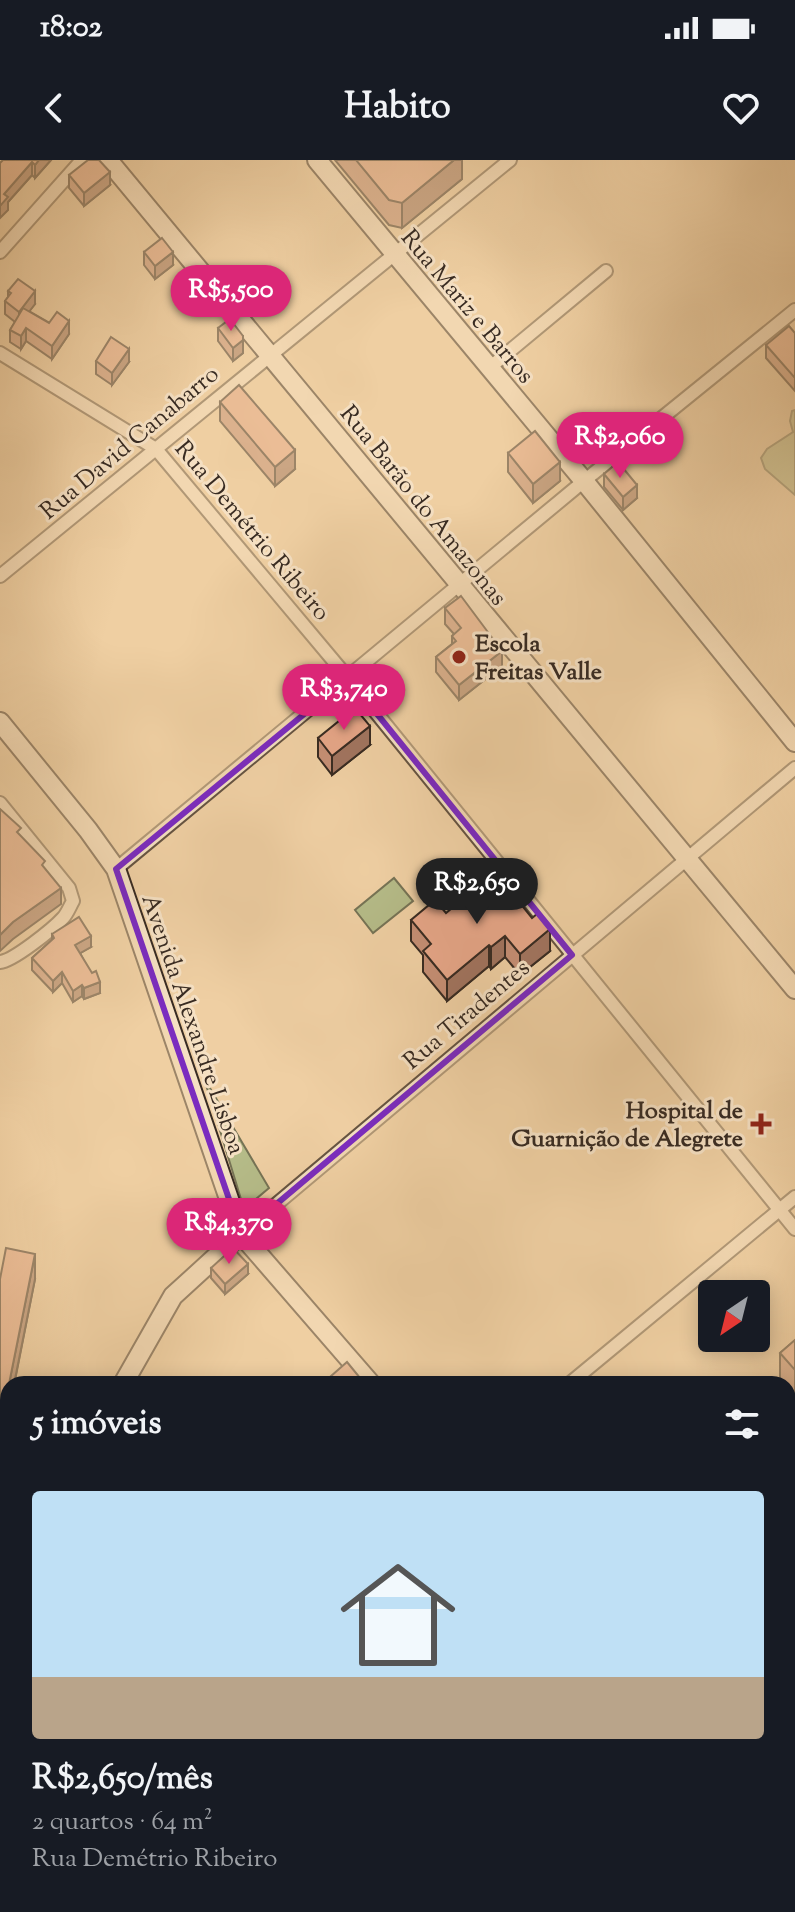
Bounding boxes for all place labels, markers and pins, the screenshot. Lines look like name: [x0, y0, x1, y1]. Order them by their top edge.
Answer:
pin: R$5,500: [157, 265, 305, 333]
pin: R$2,060: [546, 412, 694, 480]
place label: Escola Freitas Valle: [475, 628, 602, 690]
marker: Escola Freitas Valle: [450, 648, 468, 666]
pin: R$3,740: [270, 664, 418, 732]
pin: R$2,650: [403, 858, 551, 926]
place label: Hospital de Guarnição de Alegrete: [511, 1095, 743, 1157]
marker: Hospital de Guarnição de Alegrete: [750, 1113, 772, 1135]
pin: R$4,370: [155, 1198, 303, 1266]

